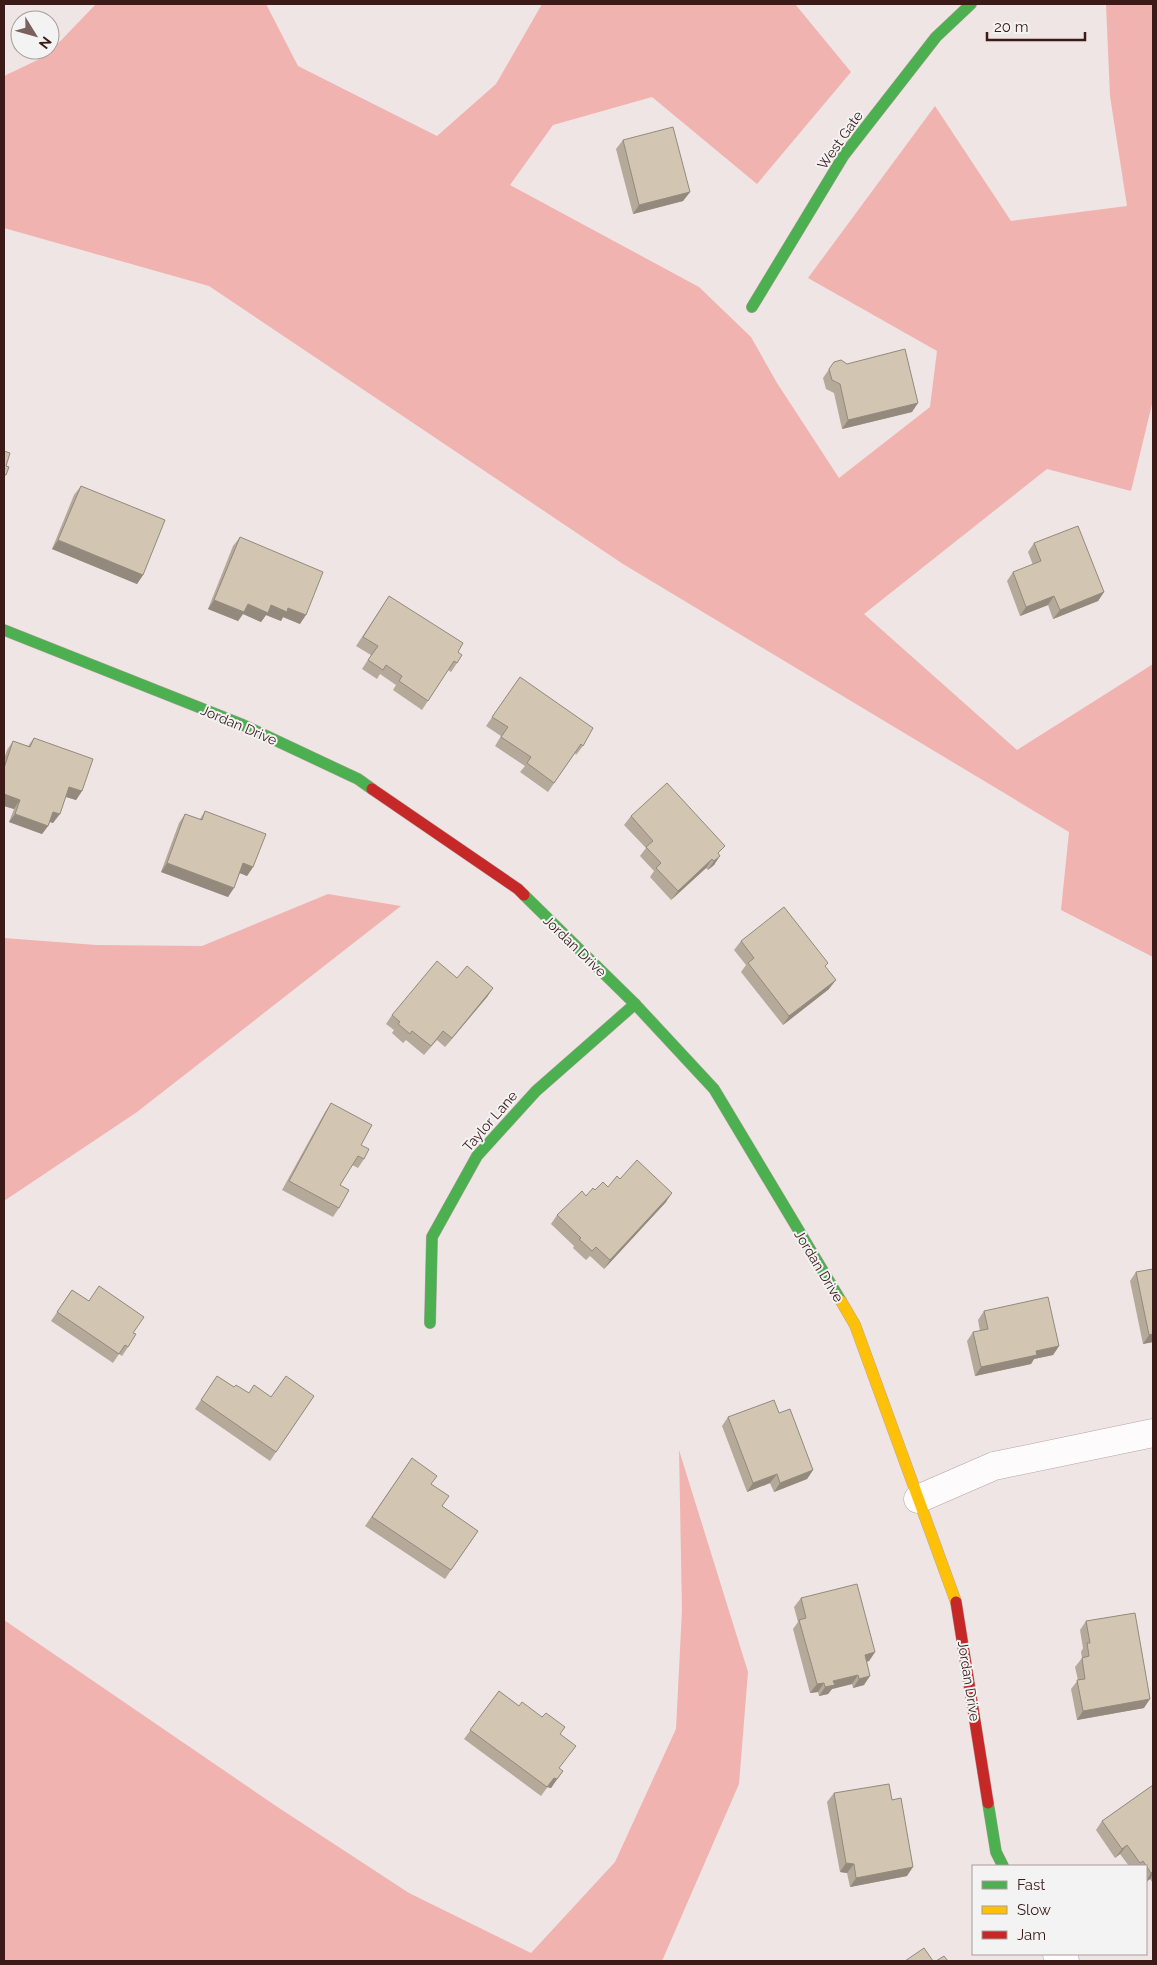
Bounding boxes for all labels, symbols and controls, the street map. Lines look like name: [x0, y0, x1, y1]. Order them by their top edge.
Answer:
north arrow: [10, 10, 60, 60]
scale bar: [987, 10, 1084, 42]
text: 20 m: [994, 18, 1029, 36]
text: N: [36, 34, 55, 52]
street label: West Gate: [814, 108, 866, 172]
street label: Jordan Drive: [199, 702, 279, 748]
street label: Jordan Drive: [540, 912, 610, 980]
street label: Taylor Lane: [460, 1088, 520, 1154]
street label: Jordan Drive: [791, 1227, 847, 1305]
street label: Jordan Drive: [955, 1640, 983, 1722]
legend: [972, 1865, 1147, 1955]
text: Fast: [1017, 1876, 1045, 1894]
text: Slow: [1017, 1901, 1051, 1919]
text: Jam: [1017, 1926, 1046, 1944]

